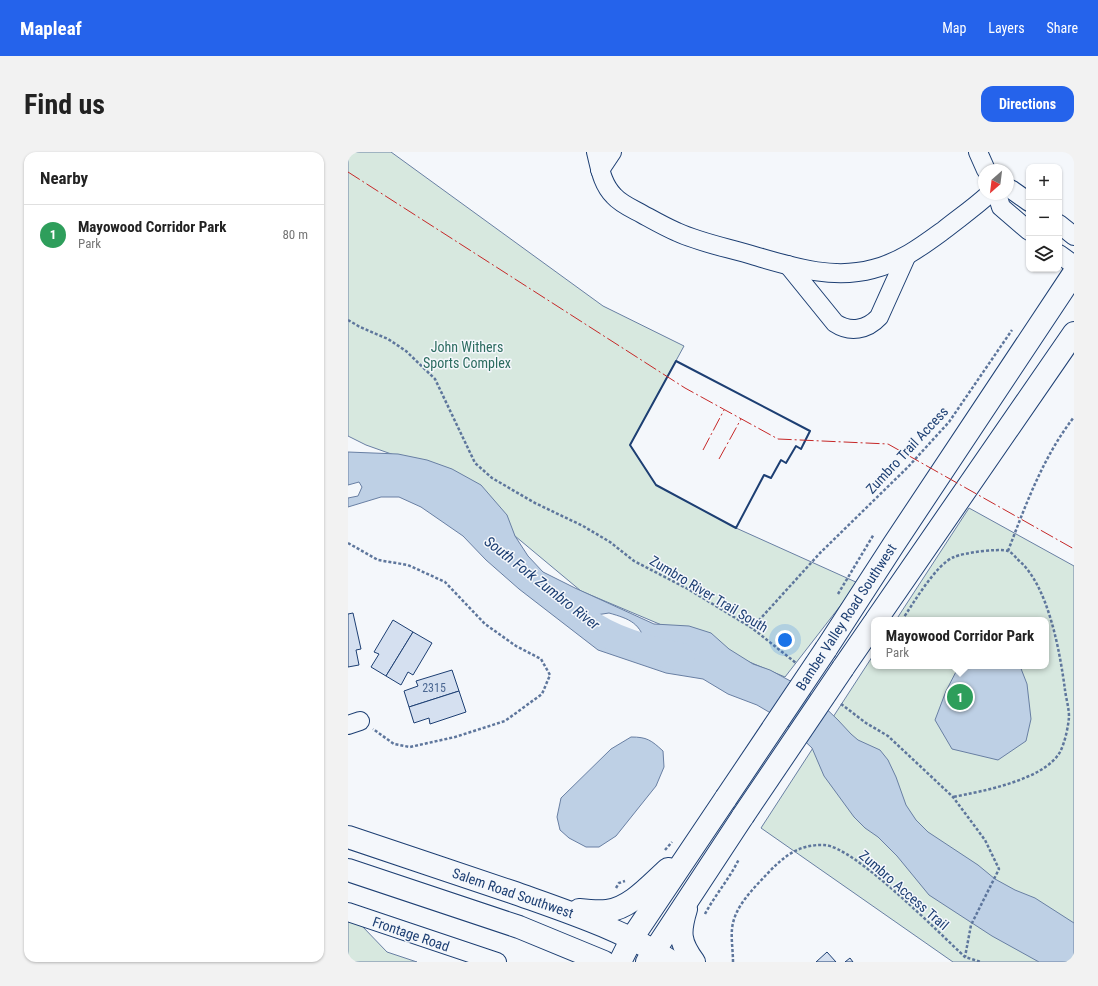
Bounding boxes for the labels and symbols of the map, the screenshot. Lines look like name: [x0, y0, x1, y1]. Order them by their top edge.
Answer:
north arrow: [978, 164, 1014, 200]
park label: John Withers Sports Complex: [423, 339, 511, 371]
street label: Zumbro Trail Access: [863, 403, 951, 497]
water label: South Fork Zumbro River: [481, 532, 604, 634]
street label: Bamber Valley Road Southwest: [793, 541, 899, 693]
street label: Zumbro River Trail South: [647, 552, 771, 636]
your location: [775, 630, 795, 650]
house number: 2315: [422, 681, 446, 695]
pin: 1: [947, 682, 973, 712]
street label: Zumbro Access Trail: [856, 847, 952, 933]
street label: Salem Road Southwest: [450, 865, 576, 921]
street label: Frontage Road: [371, 913, 451, 955]

